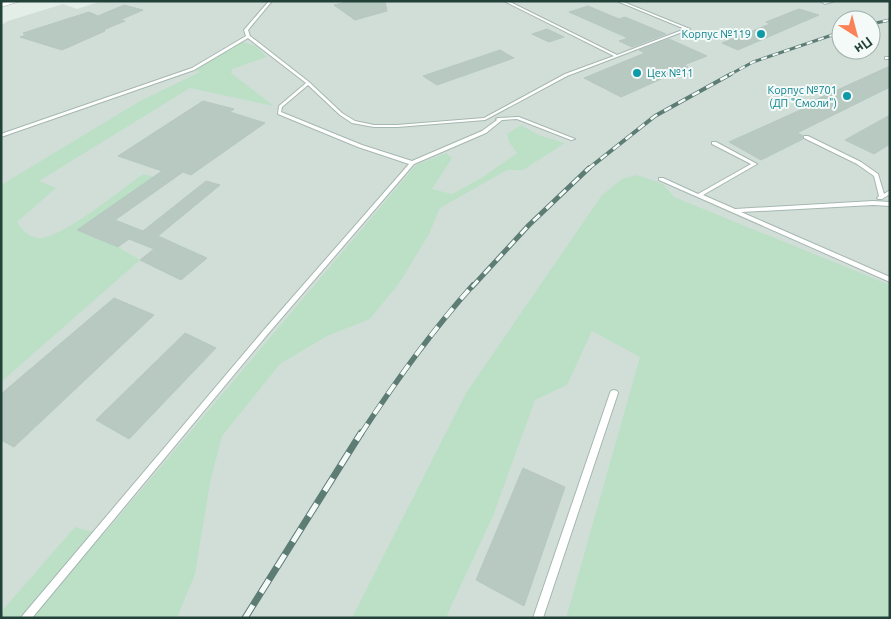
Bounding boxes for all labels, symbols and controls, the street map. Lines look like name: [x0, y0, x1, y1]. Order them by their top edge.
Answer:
north arrow: [831, 10, 881, 60]
place label: Корпус №119: [682, 28, 751, 40]
marker: Корпус №119: [755, 28, 767, 40]
text: Пн: [852, 34, 876, 57]
marker: Цех №11: [631, 67, 643, 79]
place label: Цех №11: [647, 67, 693, 79]
place label: Корпус №701 (ДП "Смоли"): [768, 84, 837, 110]
marker: Корпус №701 (ДП "Смоли"): [841, 90, 853, 102]

